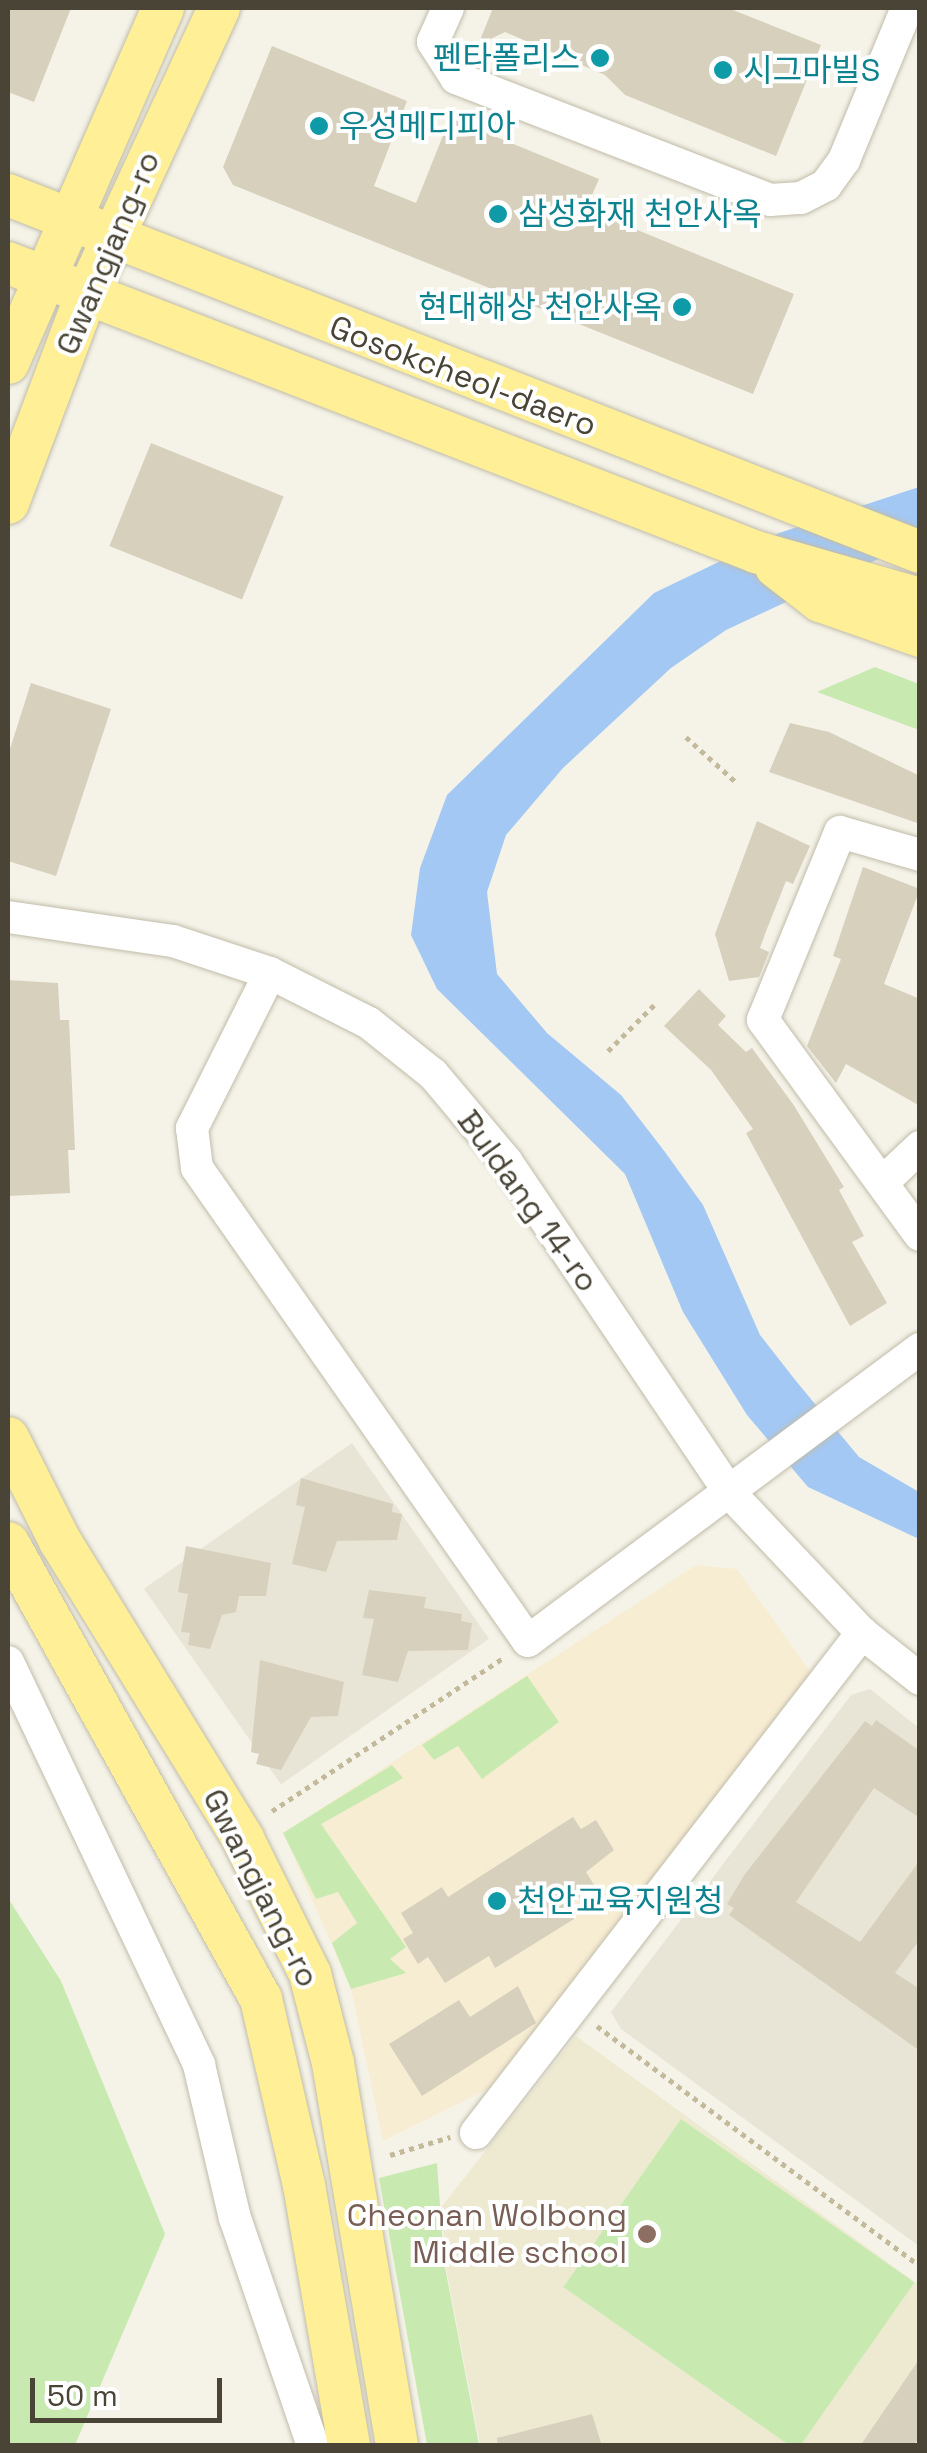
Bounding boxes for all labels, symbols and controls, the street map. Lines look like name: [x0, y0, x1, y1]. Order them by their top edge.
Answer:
place label: 펜타폴리스: [433, 39, 580, 77]
marker: 펜타폴리스: [589, 47, 611, 69]
place label: 시그마빌S: [743, 51, 880, 89]
marker: 시그마빌S: [712, 59, 734, 81]
place label: 우성메디피아: [339, 107, 516, 145]
marker: 우성메디피아: [308, 115, 330, 137]
street label: Gwangjang-ro: [48, 145, 168, 361]
place label: 삼성화재 천안사옥: [518, 195, 762, 233]
marker: 삼성화재 천안사옥: [487, 203, 509, 225]
place label: 현대해상 천안사옥: [418, 288, 662, 326]
marker: 현대해상 천안사옥: [671, 296, 693, 318]
street label: Gosokcheol-daero: [324, 307, 602, 445]
street label: Buldang 14-ro: [449, 1103, 607, 1299]
street label: Gwangjang-ro: [195, 1782, 327, 1994]
place label: 천안교육지원청: [517, 1882, 723, 1920]
marker: 천안교육지원청: [486, 1890, 508, 1912]
place label: Cheonan Wolbong Middle school: [347, 2197, 627, 2272]
marker: Cheonan Wolbong Middle school: [636, 2223, 658, 2245]
scale bar: [35, 2358, 228, 2420]
text: 50 m: [47, 2376, 118, 2415]

